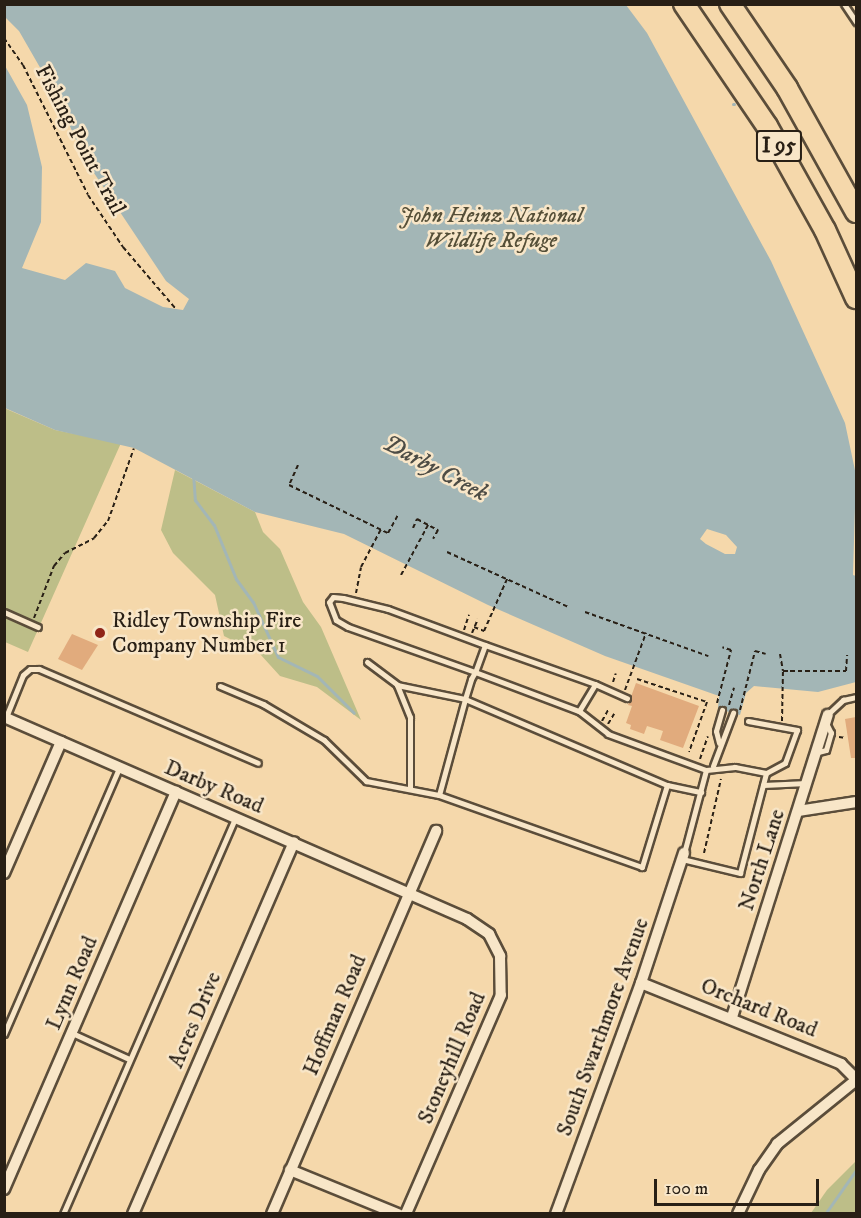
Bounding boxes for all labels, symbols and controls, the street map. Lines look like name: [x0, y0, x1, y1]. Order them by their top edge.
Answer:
street label: Fishing Point Trail: [29, 60, 131, 220]
road number: I 95: [755, 128, 803, 164]
park label: John Heinz National Wildlife Refuge: [399, 202, 583, 254]
water label: Darby Creek: [378, 429, 492, 509]
place label: Ridley Township Fire Company Number 1: [112, 607, 301, 658]
marker: Ridley Township Fire Company Number 1: [93, 626, 107, 640]
street label: Darby Road: [161, 754, 267, 820]
street label: North Lane: [733, 806, 791, 914]
street label: South Swarthmore Avenue: [551, 914, 655, 1140]
street label: Lynn Road: [40, 932, 104, 1034]
street label: Hoffman Road: [298, 951, 372, 1079]
street label: Acres Drive: [163, 968, 227, 1072]
street label: Orchard Road: [697, 973, 821, 1043]
street label: Stoneyhill Road: [412, 988, 492, 1128]
scale bar: [657, 1167, 822, 1205]
text: 100 m: [665, 1178, 708, 1200]

